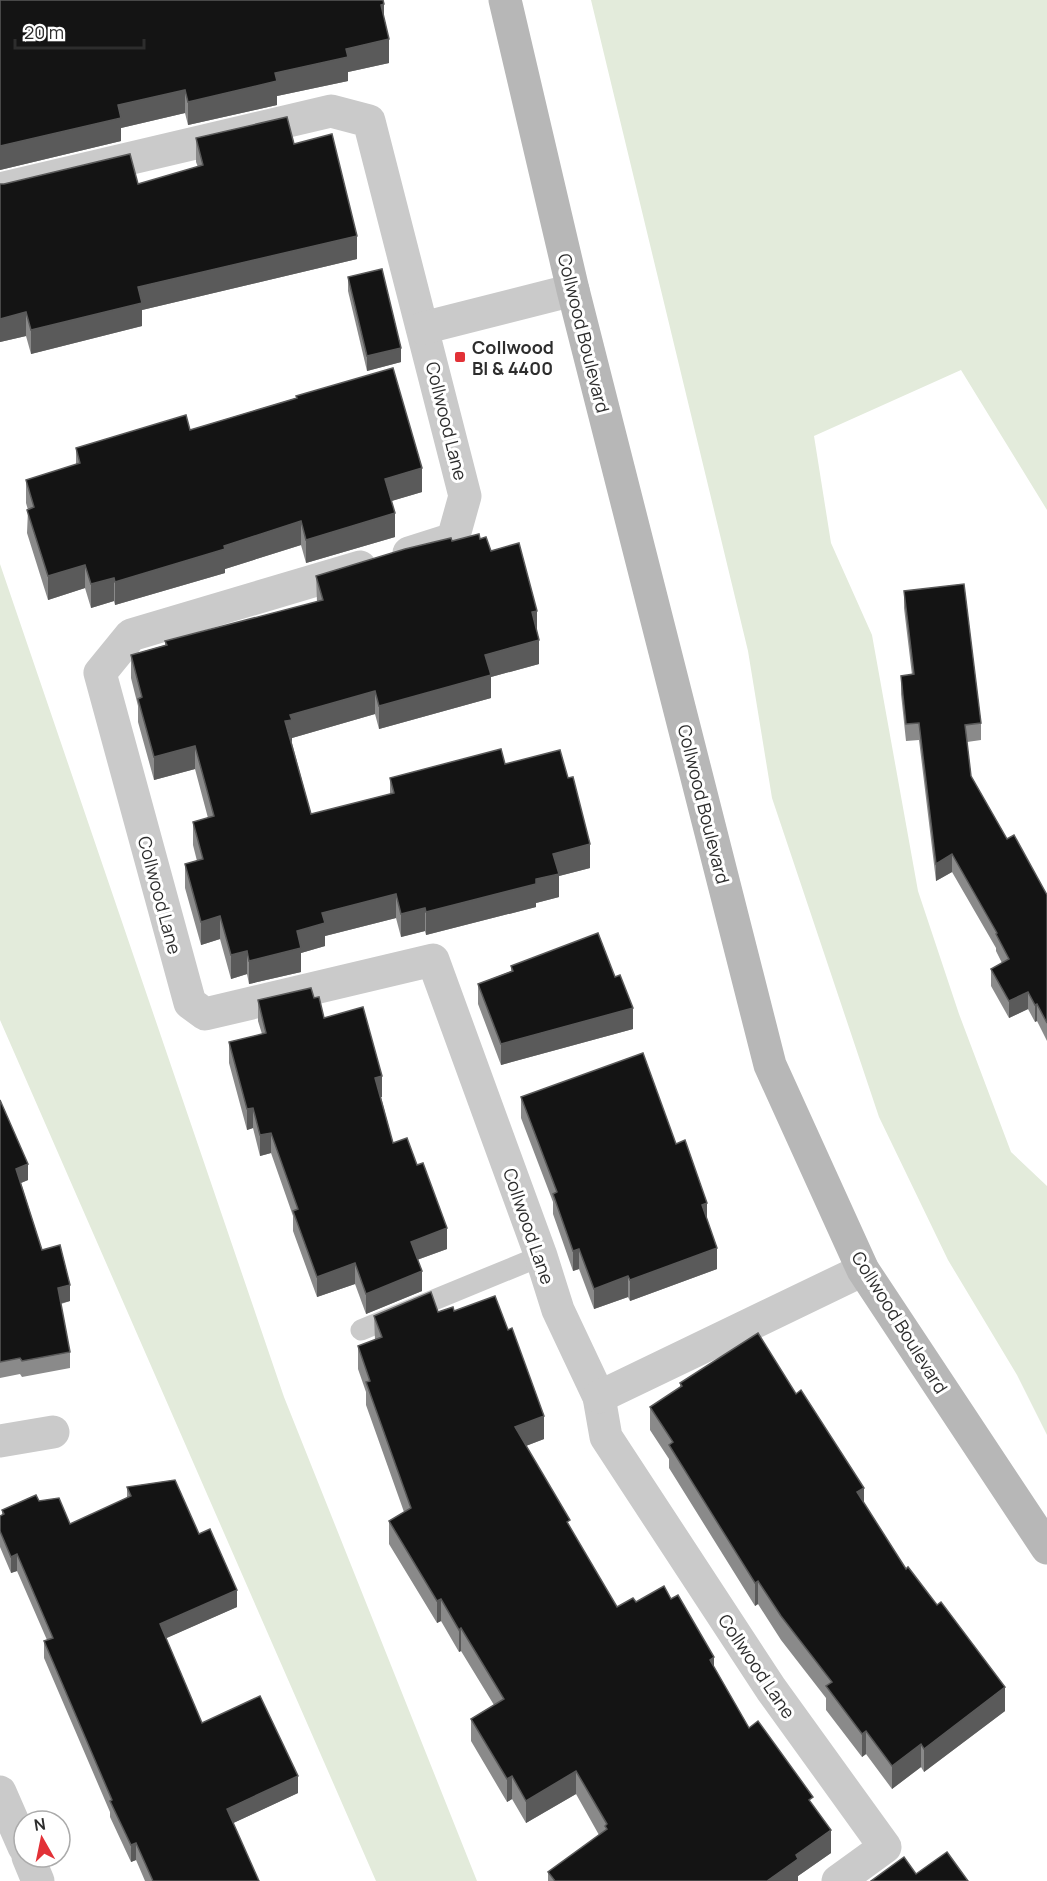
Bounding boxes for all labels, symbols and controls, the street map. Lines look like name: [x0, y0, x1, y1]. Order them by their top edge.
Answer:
scale bar: [15, 12, 144, 50]
text: 20 m: [24, 20, 64, 44]
street label: Collwood Boulevard: [553, 251, 615, 415]
place label: Collwood Bl & 4400: [472, 335, 554, 380]
marker: Collwood Bl & 4400: [453, 350, 467, 364]
street label: Collwood Lane: [421, 359, 473, 483]
street label: Collwood Boulevard: [673, 722, 735, 886]
street label: Collwood Lane: [133, 833, 187, 957]
street label: Collwood Lane: [498, 1165, 560, 1287]
street label: Collwood Boulevard: [847, 1246, 953, 1398]
street label: Collwood Lane: [713, 1609, 801, 1723]
north arrow: [12, 1809, 72, 1869]
text: N: [32, 1812, 47, 1836]

